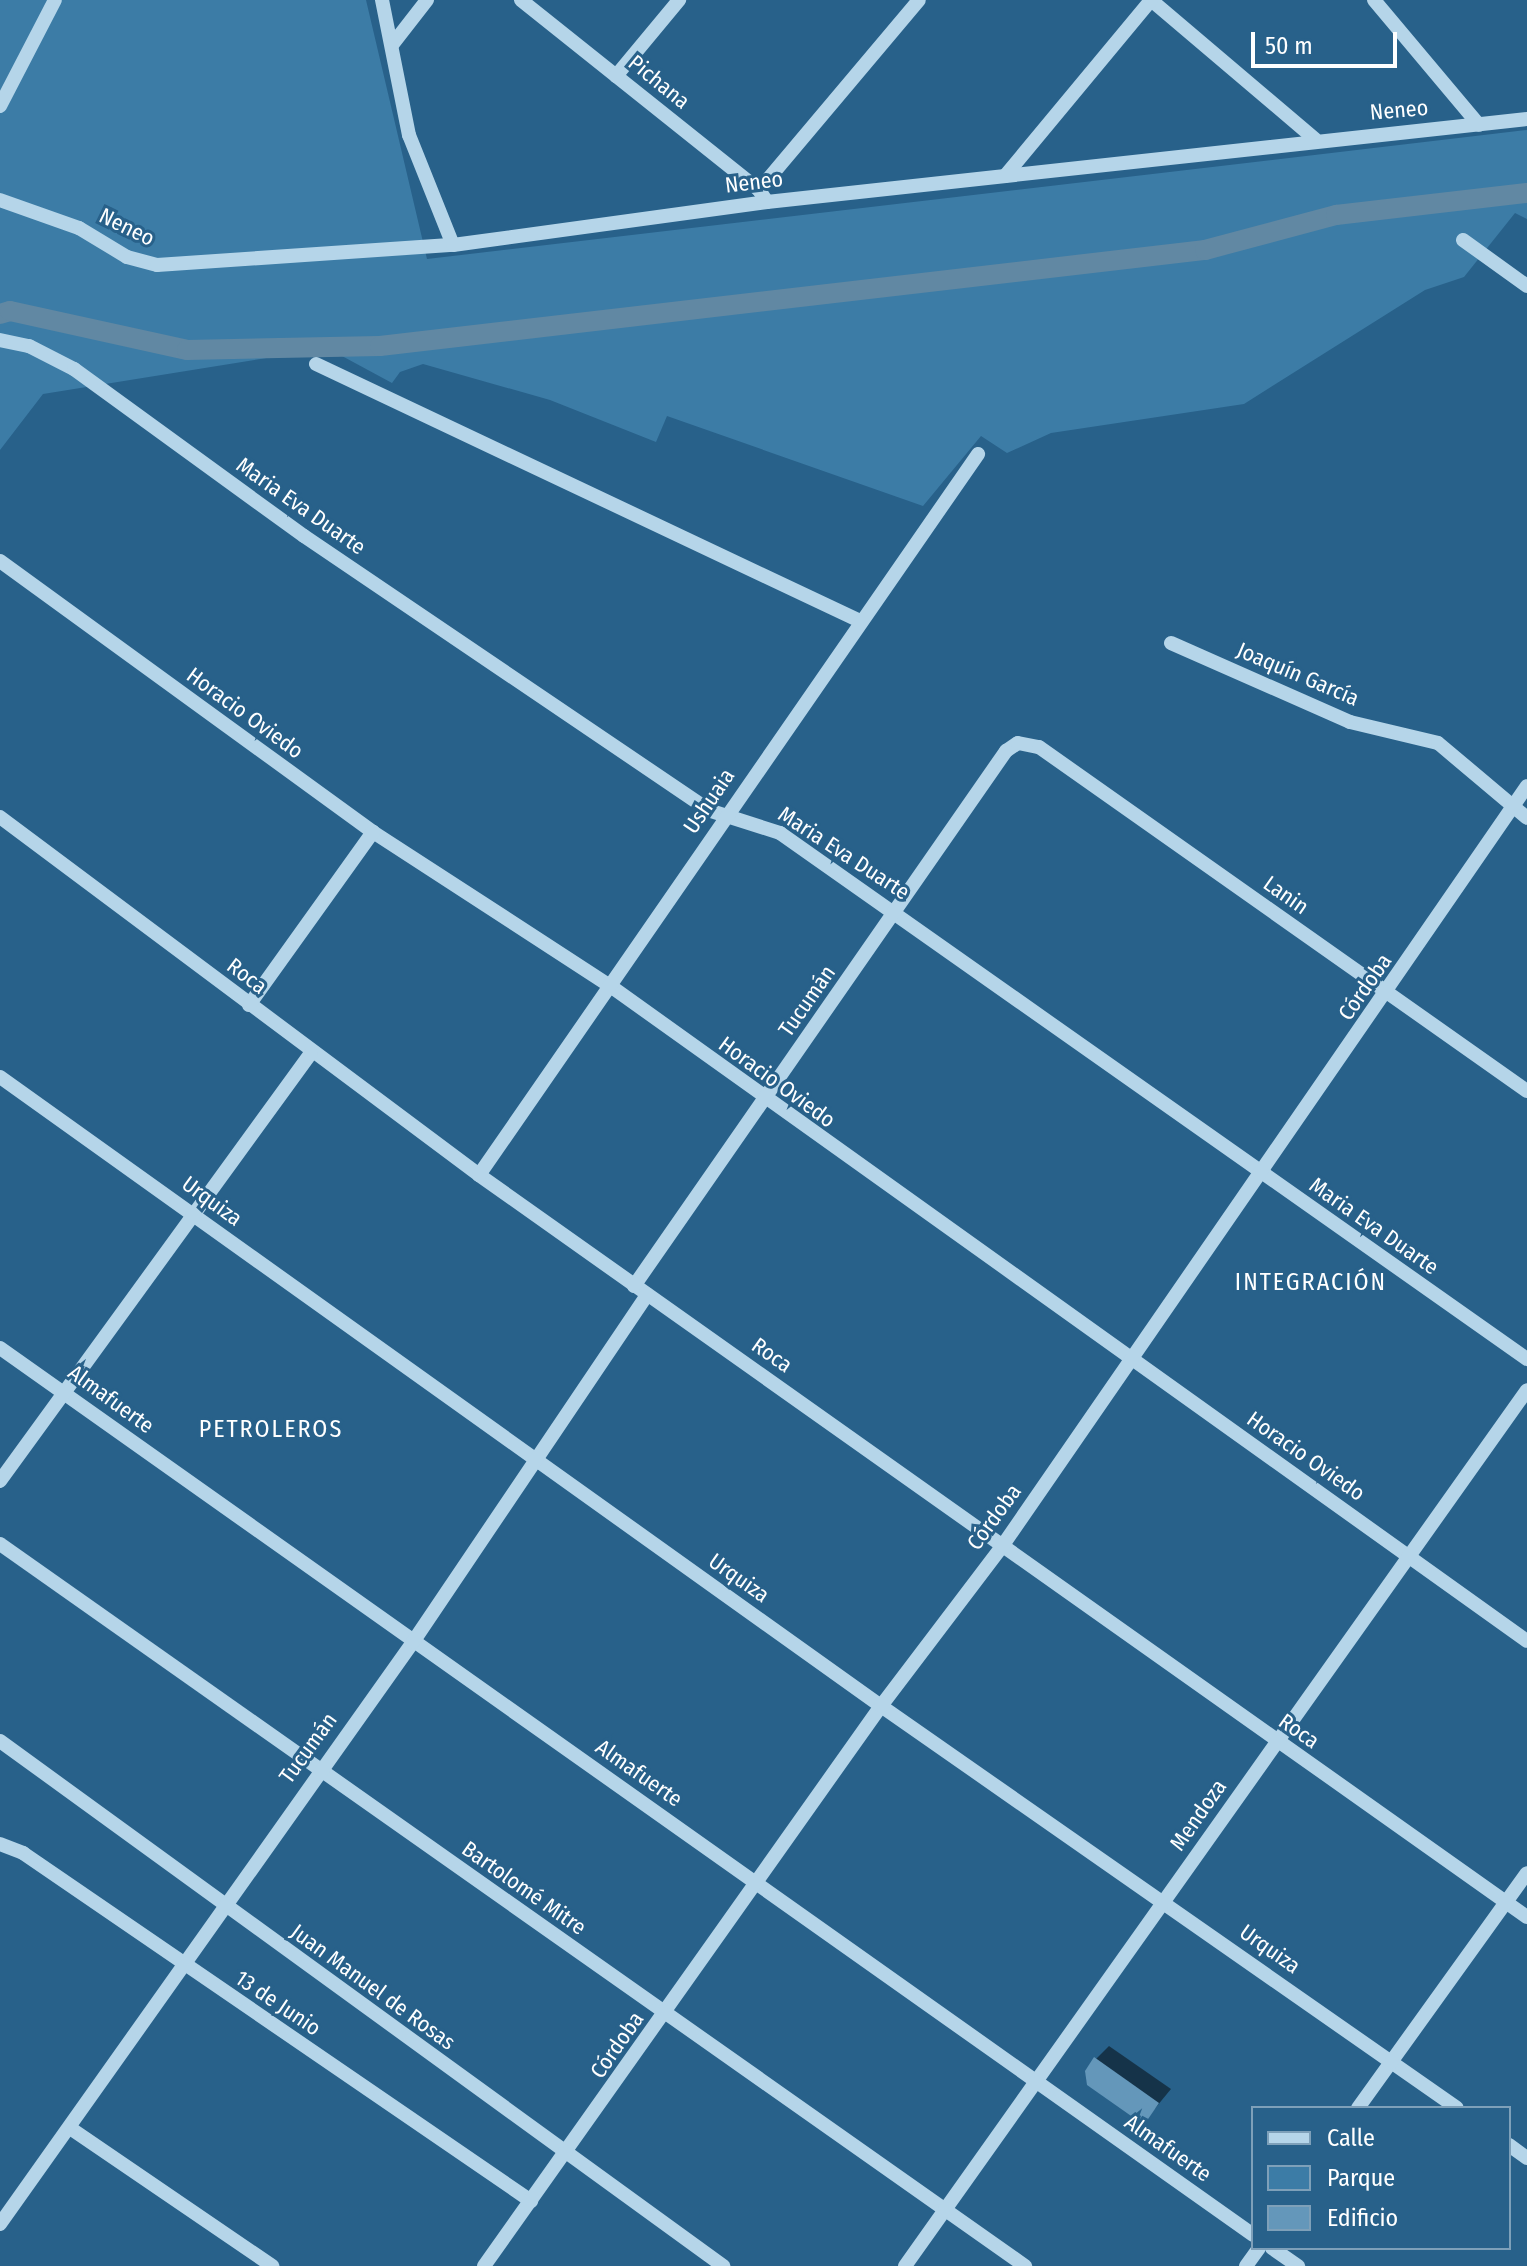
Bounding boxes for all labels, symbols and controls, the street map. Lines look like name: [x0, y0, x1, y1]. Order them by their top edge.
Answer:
scale bar: [1255, 16, 1401, 66]
text: 50 m: [1265, 32, 1313, 60]
street label: Pichana: [623, 49, 695, 115]
street label: Neneo: [1369, 94, 1429, 126]
street label: Neneo: [723, 165, 785, 199]
street label: Neneo: [95, 202, 159, 252]
street label: Maria Eva Duarte: [231, 452, 371, 560]
street label: Joaquín García: [1233, 636, 1363, 712]
street label: Horacio Oviedo: [182, 662, 308, 764]
street label: Ushuaia: [678, 764, 740, 838]
street label: Maria Eva Duarte: [773, 801, 915, 905]
street label: Lanin: [1258, 870, 1314, 920]
street label: Córdoba: [1333, 949, 1397, 1025]
street label: Roca: [222, 952, 272, 1000]
street label: Tucumán: [773, 960, 841, 1042]
street label: Horacio Oviedo: [714, 1031, 840, 1133]
street label: Urquiza: [177, 1170, 247, 1232]
street label: Maria Eva Duarte: [1304, 1172, 1444, 1280]
district label: INTEGRACIÓN: [1235, 1269, 1387, 1297]
street label: Roca: [747, 1332, 797, 1378]
street label: Almafuerte: [63, 1359, 159, 1439]
street label: Horacio Oviedo: [1242, 1406, 1370, 1506]
district label: PETROLEROS: [199, 1416, 343, 1444]
street label: Córdoba: [961, 1479, 1027, 1555]
street label: Urquiza: [704, 1548, 774, 1608]
street label: Tucumán: [274, 1708, 342, 1788]
street label: Roca: [1274, 1708, 1324, 1754]
street label: Almafuerte: [591, 1734, 687, 1812]
street label: Mendoza: [1164, 1774, 1232, 1856]
street label: Bartolomé Mitre: [457, 1835, 591, 1941]
street label: Juan Manuel de Rosas: [286, 1918, 460, 2056]
street label: Urquiza: [1235, 1919, 1305, 1979]
street label: 13 de Junio: [230, 1965, 326, 2041]
street label: Córdoba: [585, 2007, 649, 2083]
legend: [1251, 2106, 1511, 2250]
street label: Almafuerte: [1120, 2109, 1216, 2187]
text: Calle: [1327, 2124, 1375, 2152]
text: Parque: [1327, 2164, 1395, 2192]
text: Edificio: [1327, 2204, 1398, 2232]

